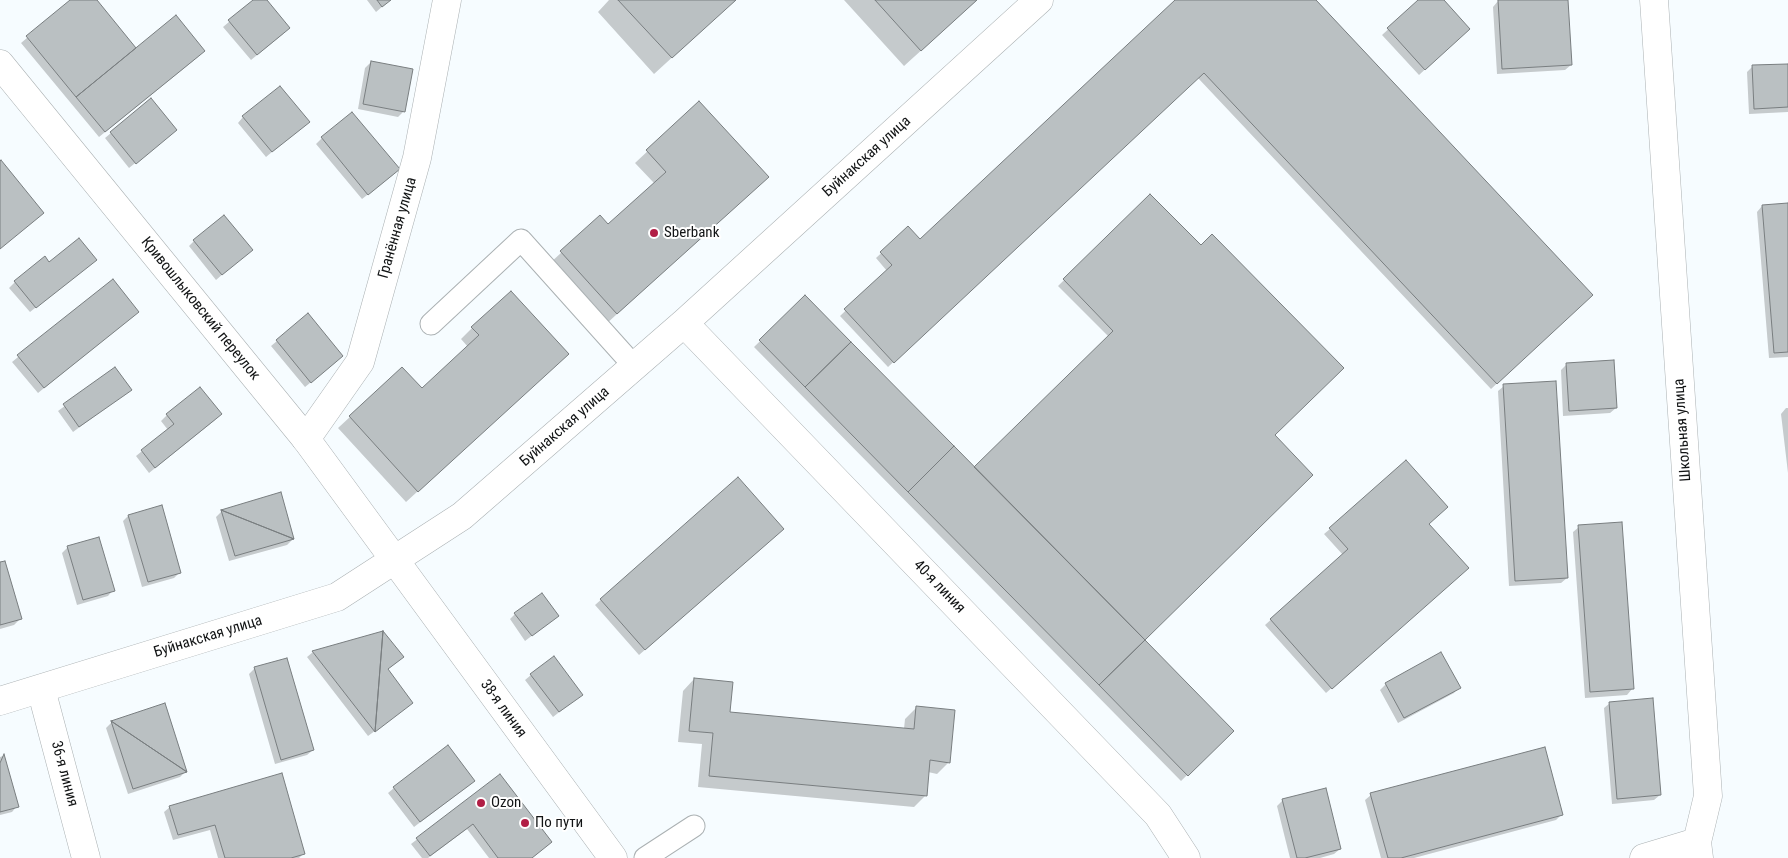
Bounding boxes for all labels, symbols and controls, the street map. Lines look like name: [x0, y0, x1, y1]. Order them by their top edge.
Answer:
street label: Буйнакская улица: [819, 113, 915, 201]
street label: Гранённая улица: [375, 175, 421, 281]
place label: Sberbank: [664, 224, 719, 242]
marker: Sberbank: [648, 227, 660, 239]
street label: Кривошлыковский переулок: [137, 234, 263, 384]
street label: Школьная улица: [1670, 378, 1696, 482]
street label: Буйнакская улица: [517, 383, 613, 471]
street label: 40-я линия: [909, 557, 969, 617]
street label: Буйнакская улица: [152, 612, 264, 662]
street label: 38-я линия: [476, 677, 530, 741]
street label: 36-я линия: [47, 739, 81, 809]
place label: Ozon: [491, 794, 521, 812]
marker: Ozon: [475, 797, 487, 809]
place label: По пути: [535, 814, 583, 832]
marker: По пути: [519, 817, 531, 829]

